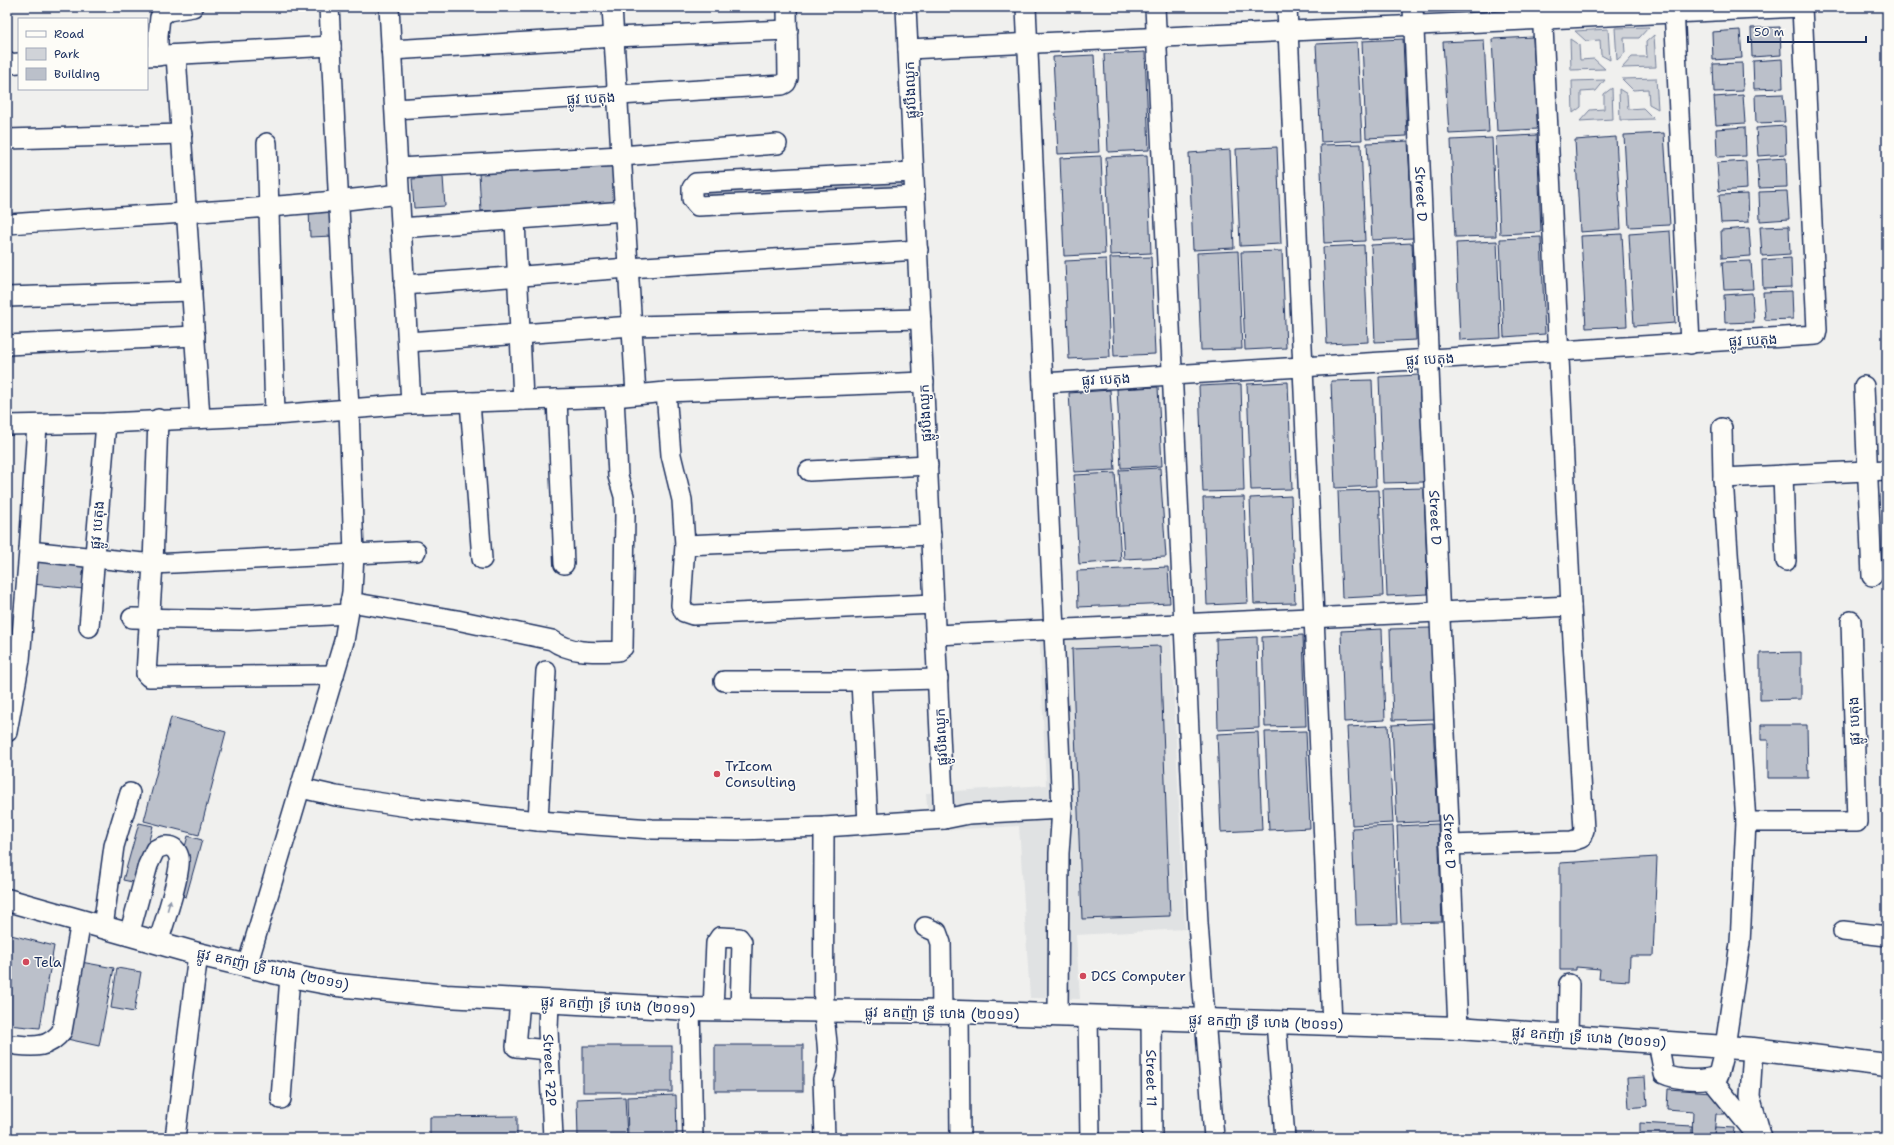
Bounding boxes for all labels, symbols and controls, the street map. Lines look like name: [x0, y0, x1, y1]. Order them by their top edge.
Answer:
legend: [18, 18, 148, 90]
scale bar: [1748, 18, 1866, 44]
text: 50 m: [1754, 24, 1784, 40]
text: Road: [54, 26, 85, 42]
text: Park: [54, 46, 80, 62]
street label: ផ្លូវបឹងឈូក: [900, 61, 923, 119]
text: Building: [54, 66, 100, 82]
street label: ផ្លូវ បេតុង: [566, 88, 616, 111]
street label: Street D: [1411, 166, 1431, 222]
street label: ផ្លូវ បេតុង: [1728, 330, 1778, 353]
street label: ផ្លូវ បេតុង: [1405, 349, 1455, 372]
street label: ផ្លូវ បេតុង: [1081, 369, 1131, 392]
street label: ផ្លូវបឹងឈូក: [915, 384, 939, 442]
street label: Street D: [1425, 490, 1446, 545]
street label: ផ្លូវ បេតុង: [86, 500, 111, 550]
street label: ផ្លូវ បេតុង: [1844, 696, 1867, 746]
street label: ផ្លូវបឹងឈូក: [931, 708, 955, 766]
place label: TrIcom Consulting: [725, 757, 796, 791]
marker: TrIcom Consulting: [712, 769, 722, 779]
street label: Street D: [1440, 813, 1460, 869]
one-way arrow: [166, 899, 172, 911]
street label: ផ្លូវ ឧកញ៉ា ទ្រី ហេង (២០១១): [195, 944, 351, 997]
place label: Tela: [34, 953, 62, 971]
marker: Tela: [21, 957, 31, 967]
place label: DCS Computer: [1091, 967, 1186, 985]
marker: DCS Computer: [1078, 971, 1088, 981]
street label: ផ្លូវ ឧកញ៉ា ទ្រី ហេង (២០១១): [540, 992, 696, 1021]
street label: ផ្លូវ ឧកញ៉ា ទ្រី ហេង (២០១១): [864, 1003, 1020, 1026]
street label: ផ្លូវ ឧកញ៉ា ទ្រី ហេង (២០១១): [1188, 1010, 1344, 1037]
street label: ផ្លូវ ឧកញ៉ា ទ្រី ហេង (២០១១): [1511, 1023, 1667, 1055]
street label: Street 72P: [539, 1033, 561, 1106]
street label: Street 11: [1142, 1049, 1161, 1107]

